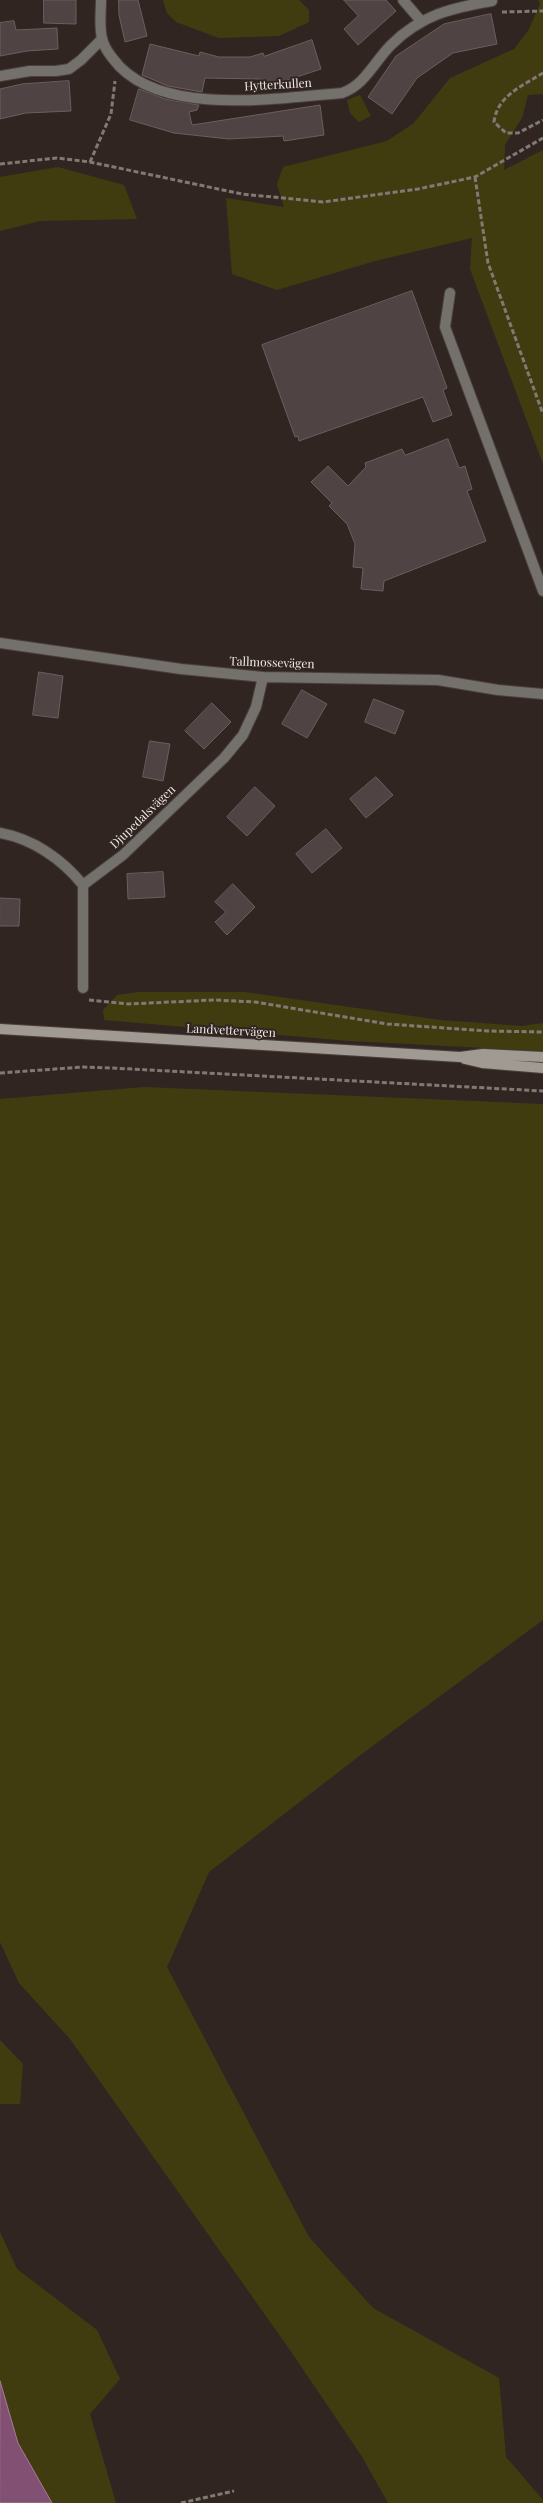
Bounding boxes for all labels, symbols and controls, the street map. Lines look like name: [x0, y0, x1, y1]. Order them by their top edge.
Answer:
street label: Hytterkullen: [244, 76, 312, 94]
street label: Tallmossevägen: [229, 654, 315, 672]
street label: Djupedalsvägen: [107, 782, 179, 852]
street label: Landvettervägen: [186, 1021, 276, 1041]

